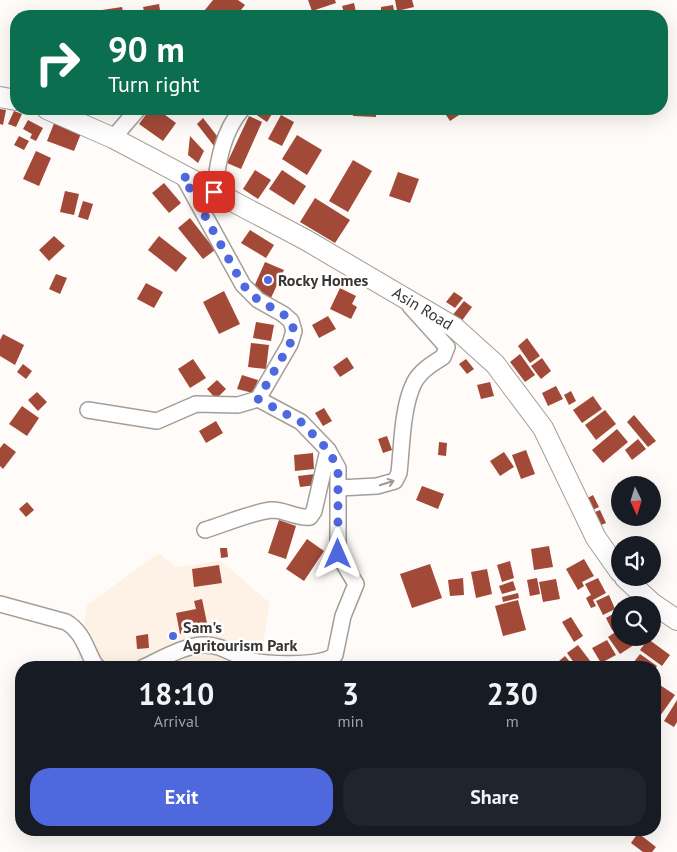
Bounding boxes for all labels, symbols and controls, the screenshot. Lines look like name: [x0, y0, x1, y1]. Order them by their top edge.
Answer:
text: 90 m: [108, 26, 185, 72]
icon: right: [25, 30, 90, 95]
text: Turn right: [108, 70, 200, 98]
pin: [193, 171, 235, 213]
icon: arrive: [200, 178, 228, 206]
place label: Rocky Homes: [278, 270, 369, 290]
marker: Rocky Homes: [262, 274, 274, 286]
street label: Asin Road: [389, 282, 457, 334]
north arrow: [611, 476, 661, 526]
map controls: [611, 476, 661, 646]
one-way arrow: [378, 478, 394, 487]
position arrow: [311, 527, 363, 579]
button: sound: [611, 536, 661, 586]
button: search: [611, 596, 661, 646]
place label: Sam's Agritourism Park: [183, 617, 297, 655]
marker: Sam's Agritourism Park: [167, 630, 179, 642]
text: 18:10: [138, 674, 214, 713]
text: 3: [342, 674, 359, 713]
text: 230: [487, 674, 538, 713]
text: Arrival: [154, 711, 199, 731]
text: min: [338, 711, 364, 731]
text: m: [506, 711, 519, 731]
button: Exit: [30, 768, 333, 826]
button: Share: [343, 768, 646, 826]

